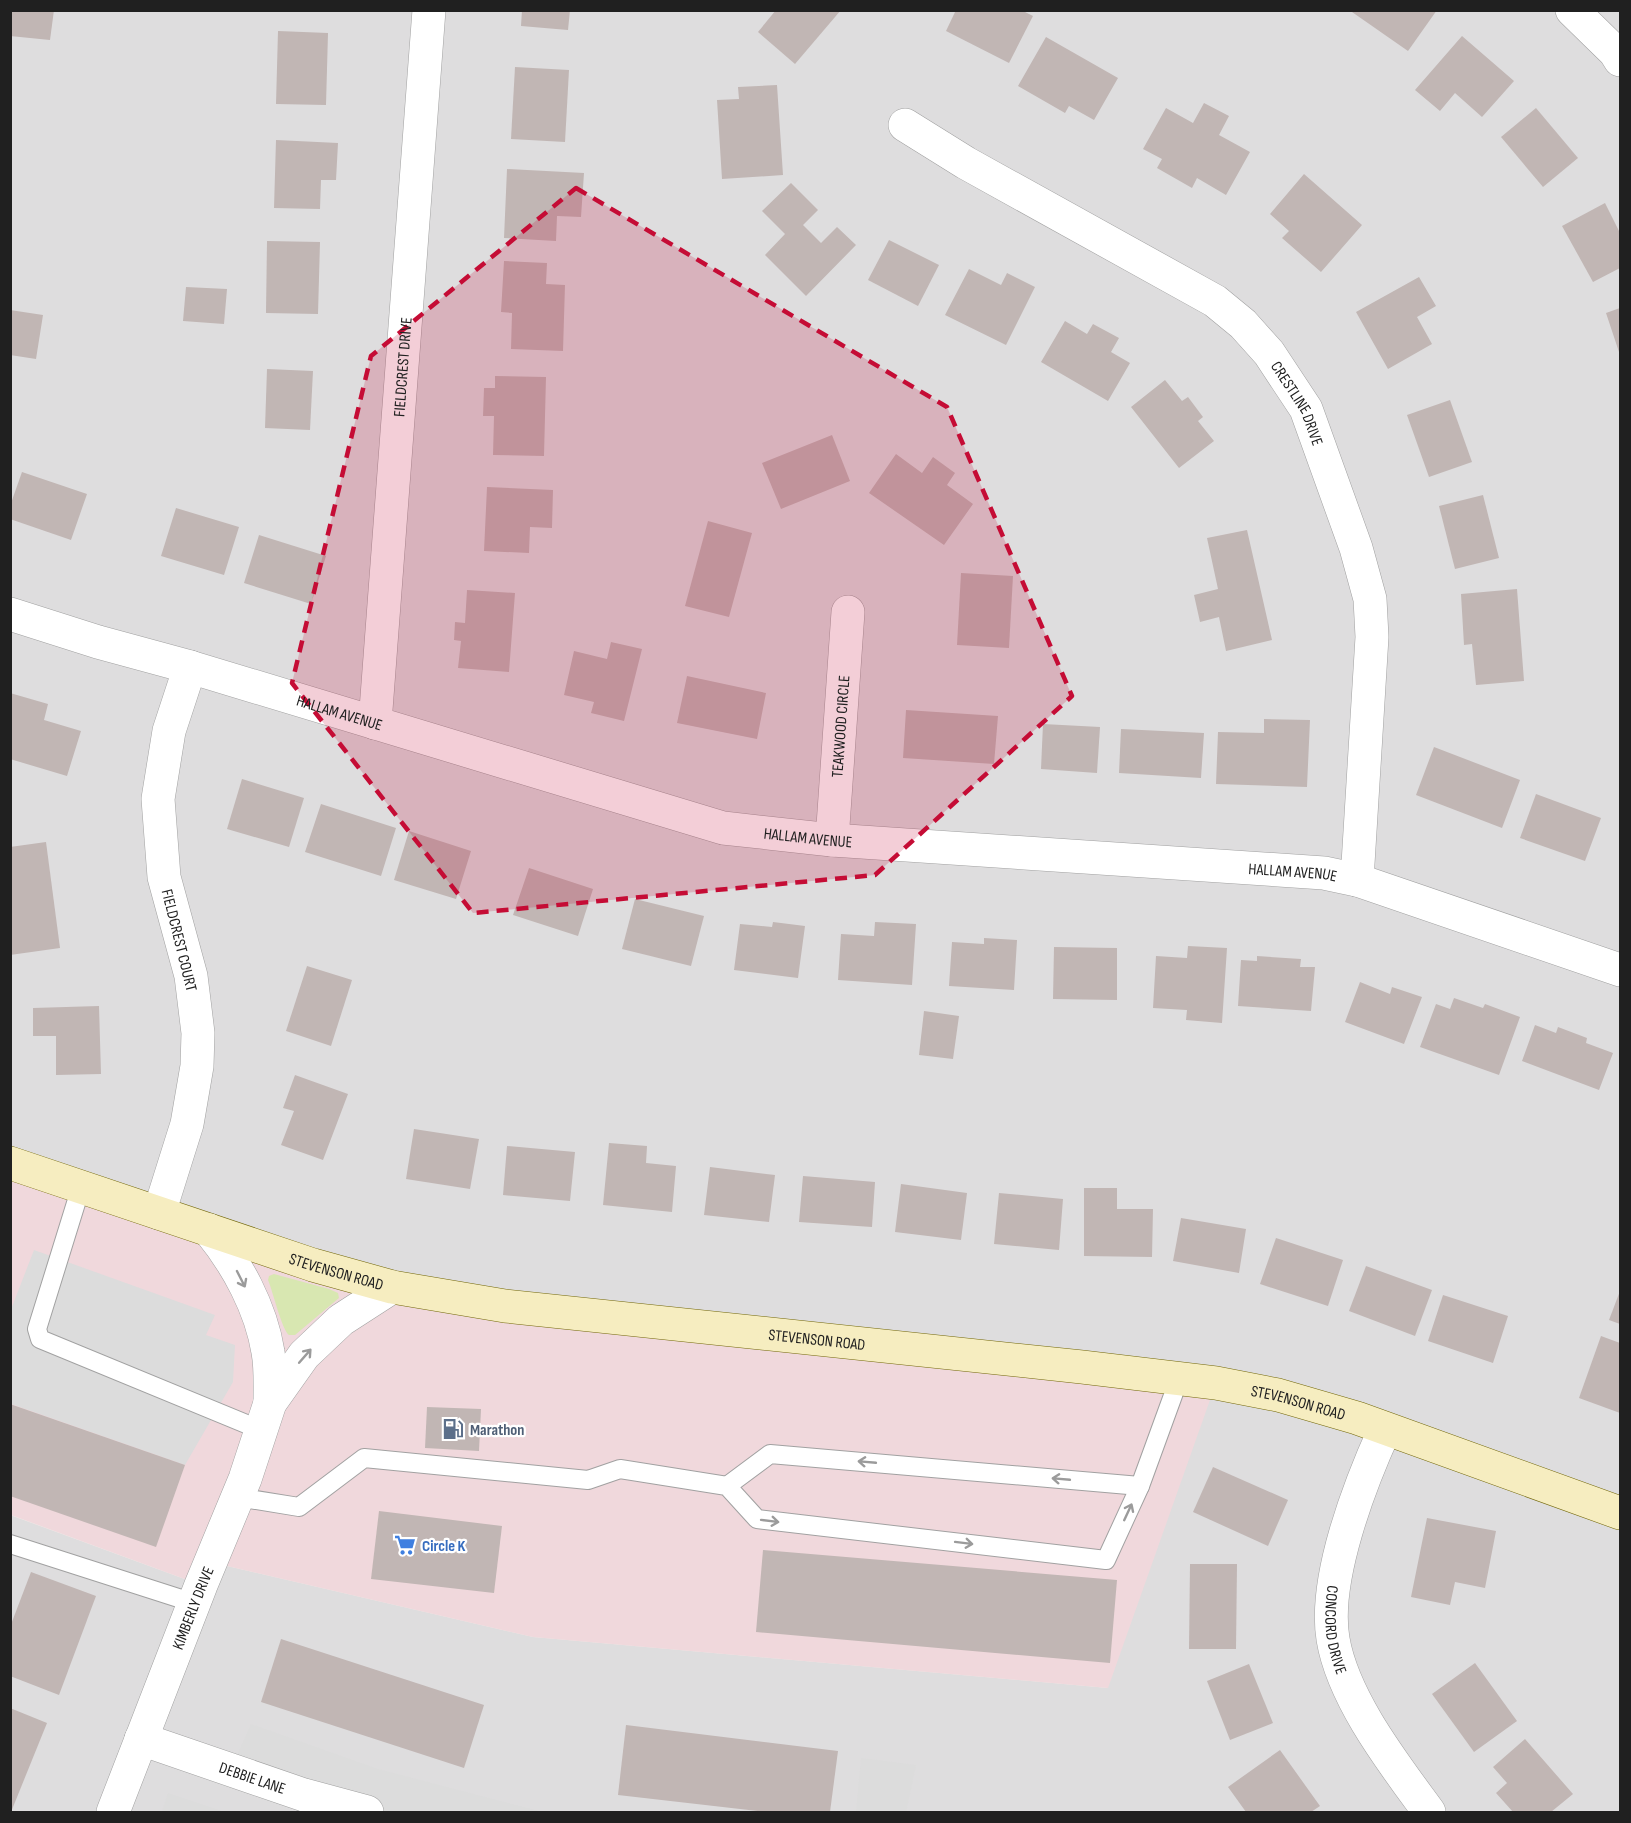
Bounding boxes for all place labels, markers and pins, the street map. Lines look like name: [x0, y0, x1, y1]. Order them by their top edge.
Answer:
fuel station icon: Marathon: [441, 1417, 465, 1441]
place label: Marathon: [470, 1421, 524, 1440]
supermarket icon: Circle K: [393, 1533, 417, 1557]
place label: Circle K: [422, 1537, 466, 1556]

